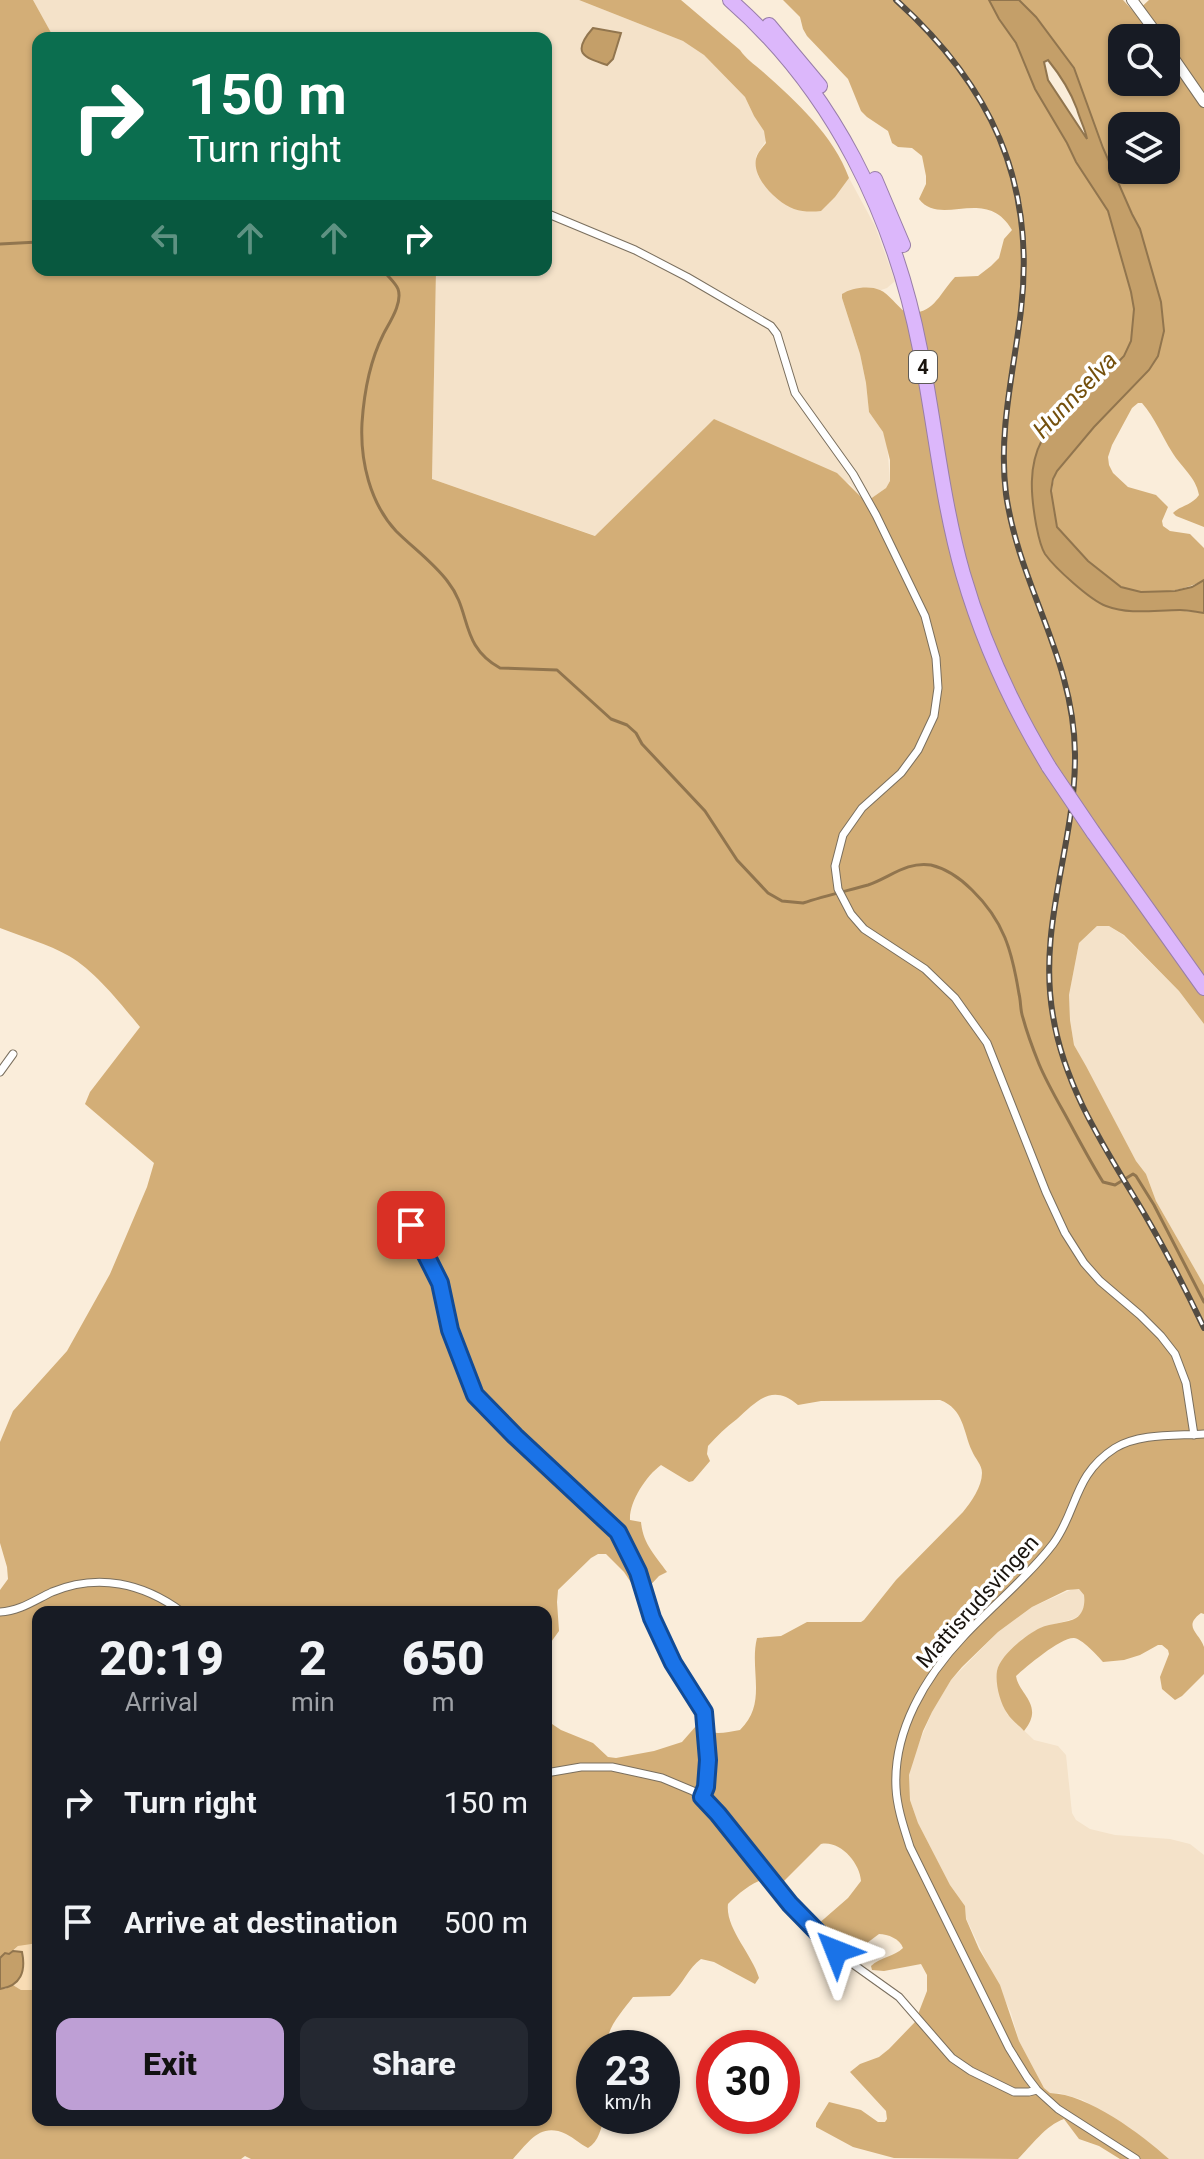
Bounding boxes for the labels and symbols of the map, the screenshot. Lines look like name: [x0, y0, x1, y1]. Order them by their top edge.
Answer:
water label: Hunnselva: [1027, 346, 1123, 444]
road number: 4: [909, 351, 937, 383]
pin: [377, 1191, 445, 1259]
street label: Mattisrudsvingen: [911, 1530, 1044, 1673]
position arrow: [794, 1909, 878, 1993]
speed limit sign: 30: [696, 2030, 800, 2134]

